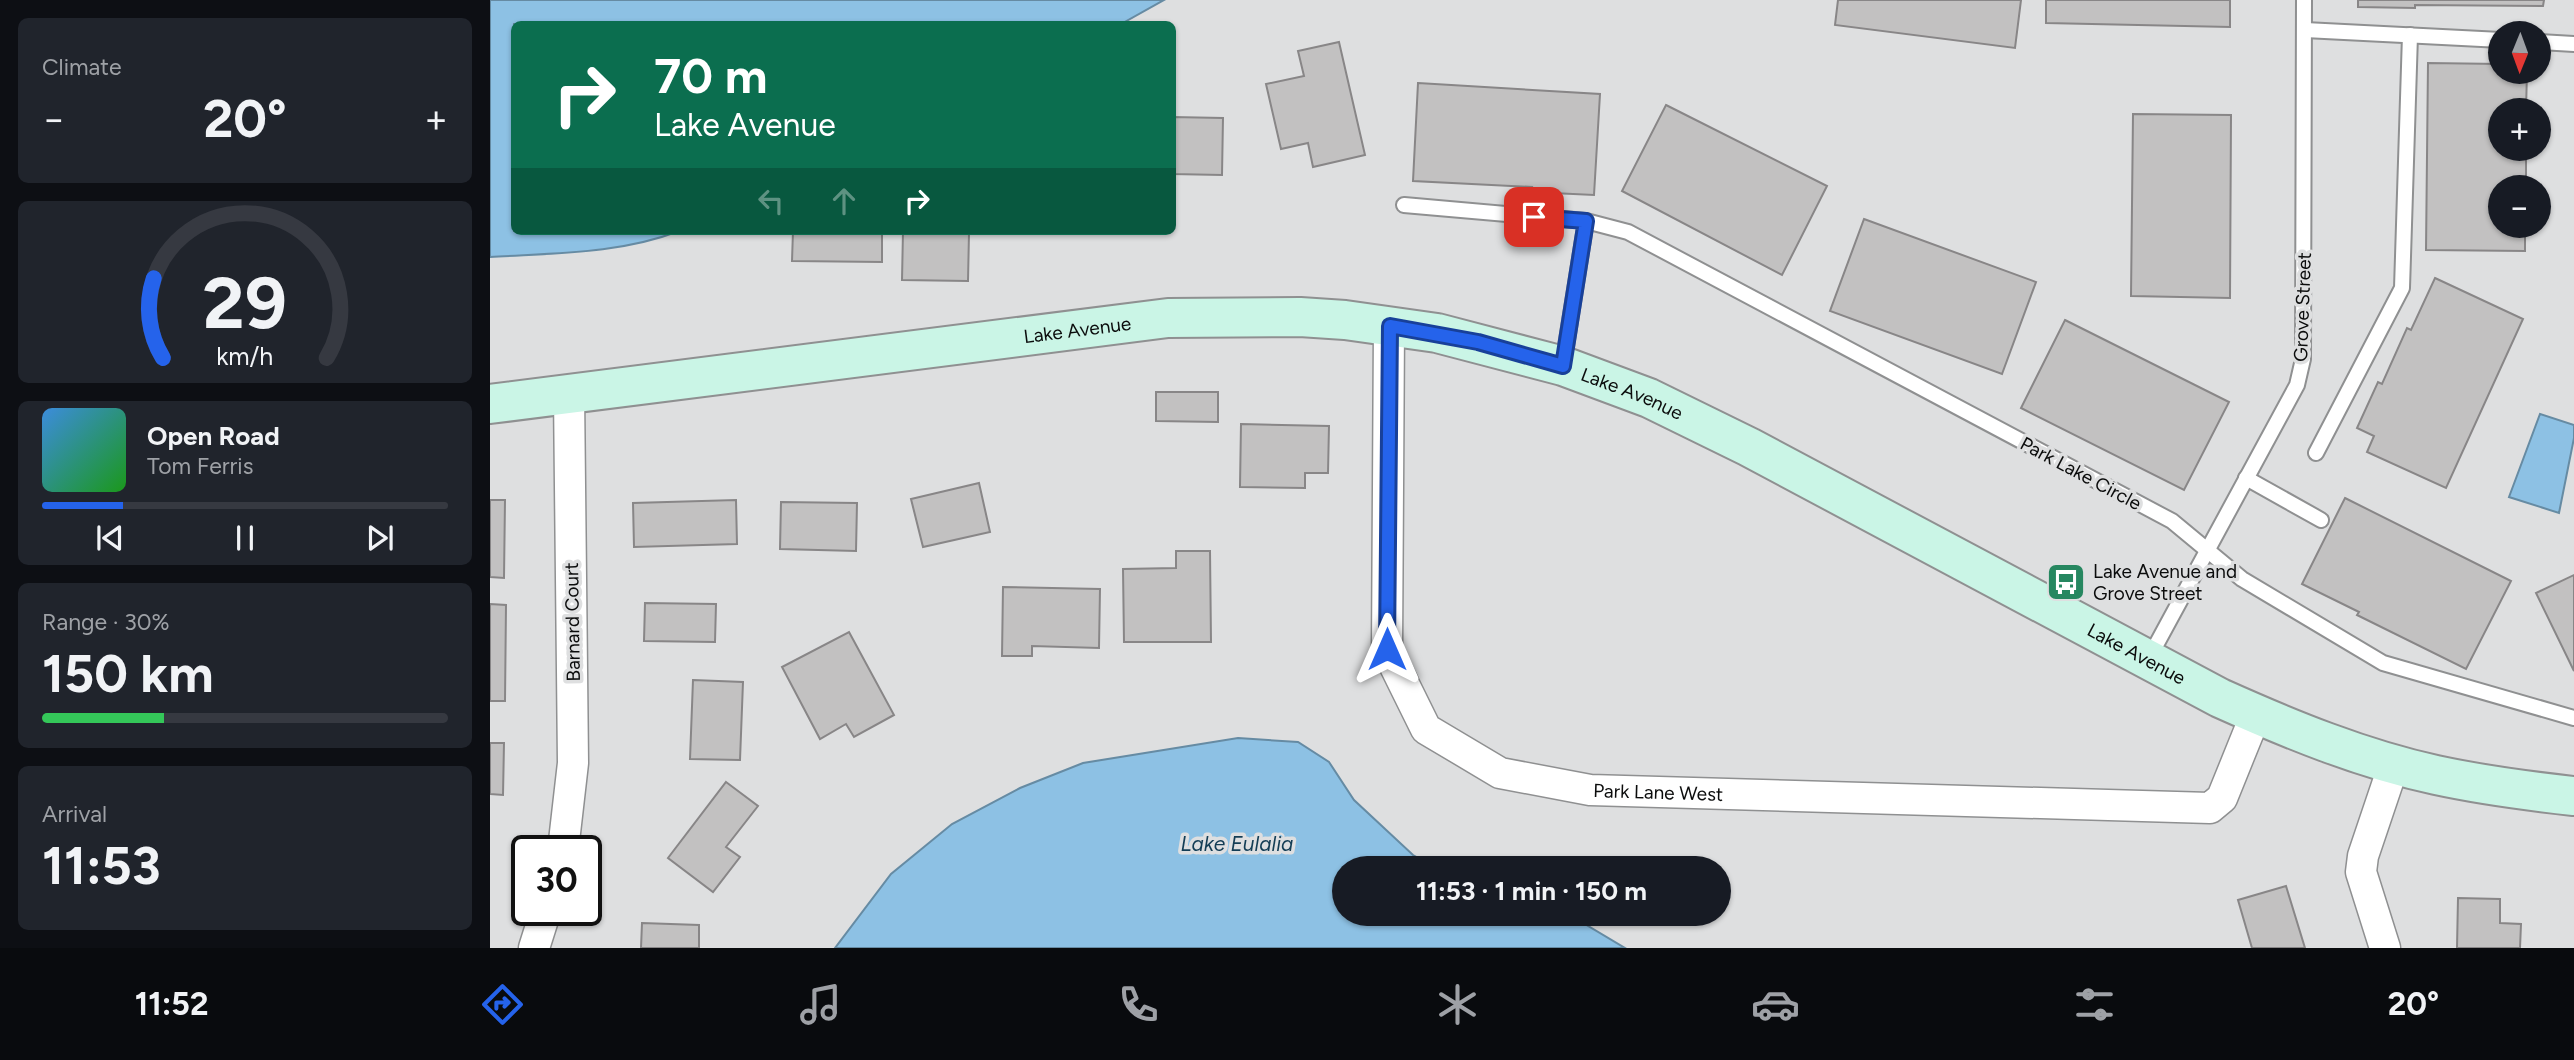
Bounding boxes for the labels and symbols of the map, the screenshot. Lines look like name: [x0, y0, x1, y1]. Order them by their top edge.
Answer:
north arrow: [2488, 21, 2552, 84]
pin: [1504, 187, 1564, 247]
street label: Grove Street: [2289, 252, 2316, 362]
street label: Lake Avenue: [1022, 312, 1132, 348]
street label: Lake Avenue: [1578, 363, 1687, 425]
street label: Park Lake Circle: [2016, 432, 2145, 515]
place label: Lake Avenue and Grove Street: [2093, 560, 2237, 605]
bus stop icon: Lake Avenue and Grove Street: [2045, 561, 2087, 603]
street label: Barnard Court: [560, 562, 585, 682]
position arrow: [1350, 612, 1424, 686]
street label: Lake Avenue: [2083, 618, 2189, 690]
street label: Park Lane West: [1593, 779, 1723, 806]
water label: Lake Eulalia: [1181, 831, 1293, 856]
speed limit sign: 30: [511, 835, 602, 926]

